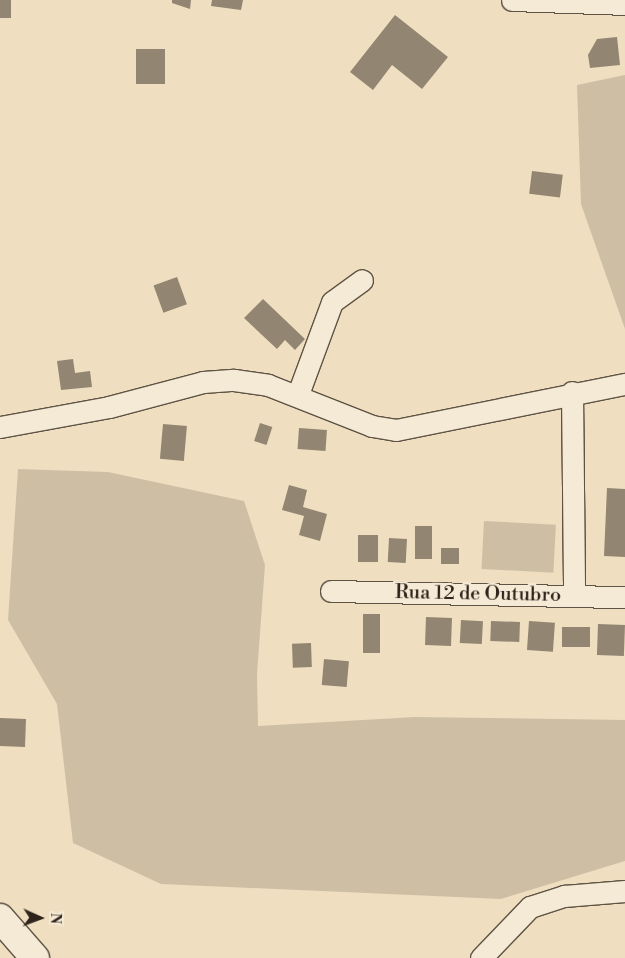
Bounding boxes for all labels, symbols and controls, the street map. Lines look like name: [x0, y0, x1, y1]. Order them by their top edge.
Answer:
street label: Rua 12 de Outubro: [395, 581, 561, 607]
north arrow: [15, 893, 65, 943]
text: N: [46, 913, 64, 924]

